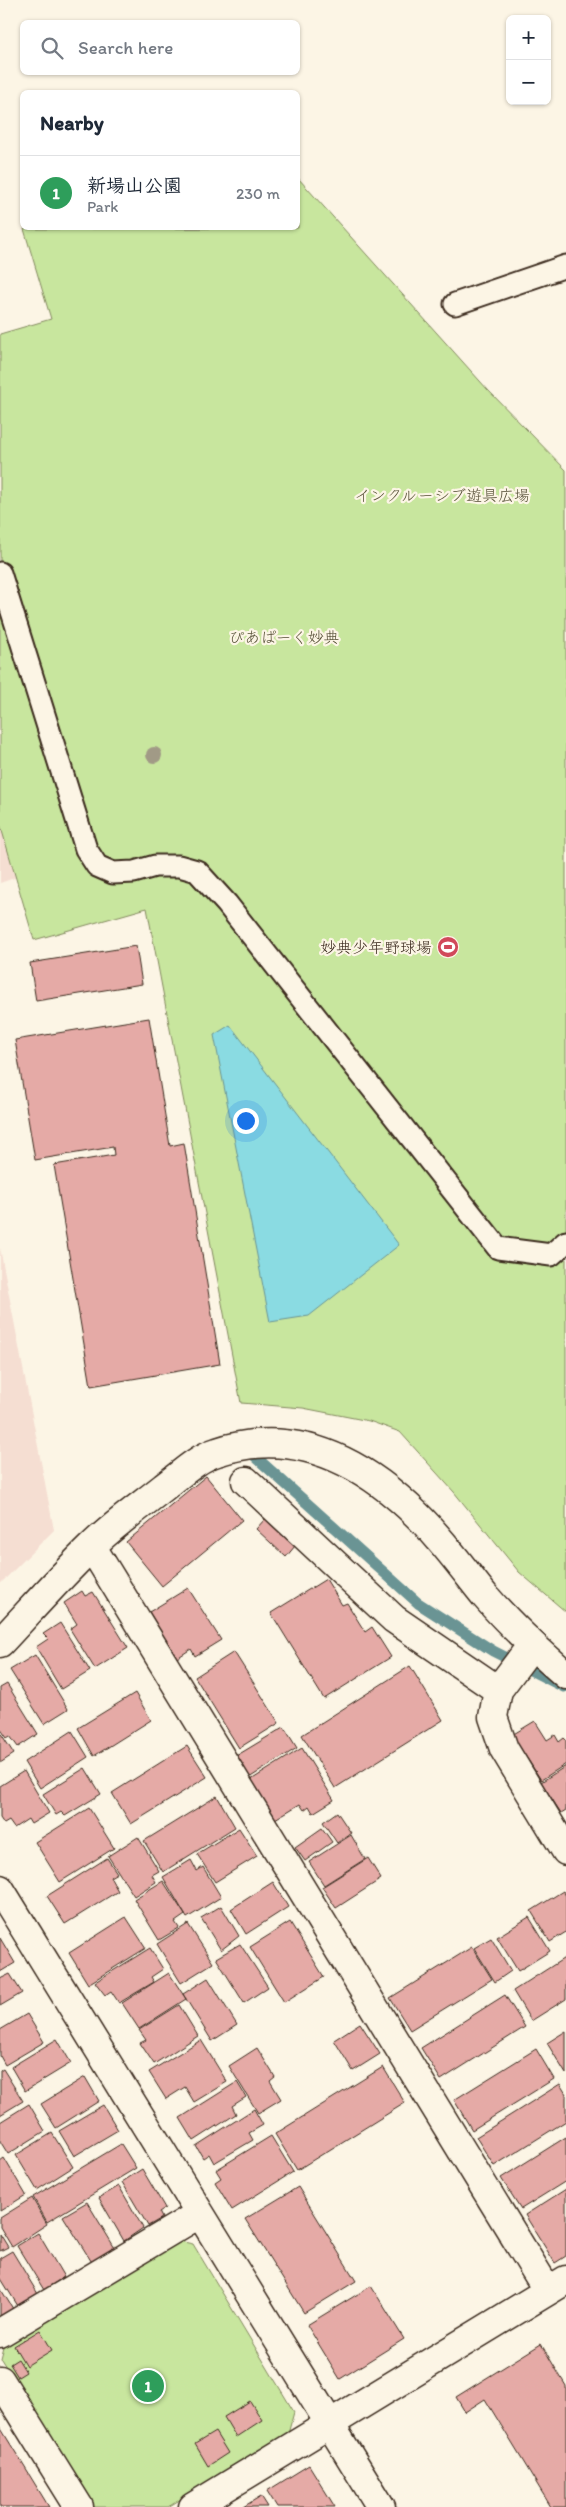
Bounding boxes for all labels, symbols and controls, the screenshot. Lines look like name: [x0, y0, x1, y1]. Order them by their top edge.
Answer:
map controls: [506, 15, 551, 105]
button: +: [506, 15, 551, 60]
search box: [20, 20, 300, 75]
icon: search: [38, 34, 66, 62]
text: Search here: [78, 36, 173, 59]
button: −: [506, 60, 551, 105]
text: Nearby: [40, 110, 104, 135]
text: 新場山公園: [87, 174, 182, 197]
text: 1: [52, 184, 60, 203]
text: 230 m: [236, 184, 280, 203]
text: Park: [87, 197, 118, 216]
park label: インクルーシブ遊具広場: [354, 486, 530, 505]
park label: ぴあぱーく妙典: [228, 628, 340, 647]
sports icon: 妙典少年野球場: [436, 935, 460, 959]
place label: 妙典少年野球場: [320, 938, 432, 957]
your location: [233, 1108, 259, 1134]
pin: 1: [132, 2367, 164, 2405]

